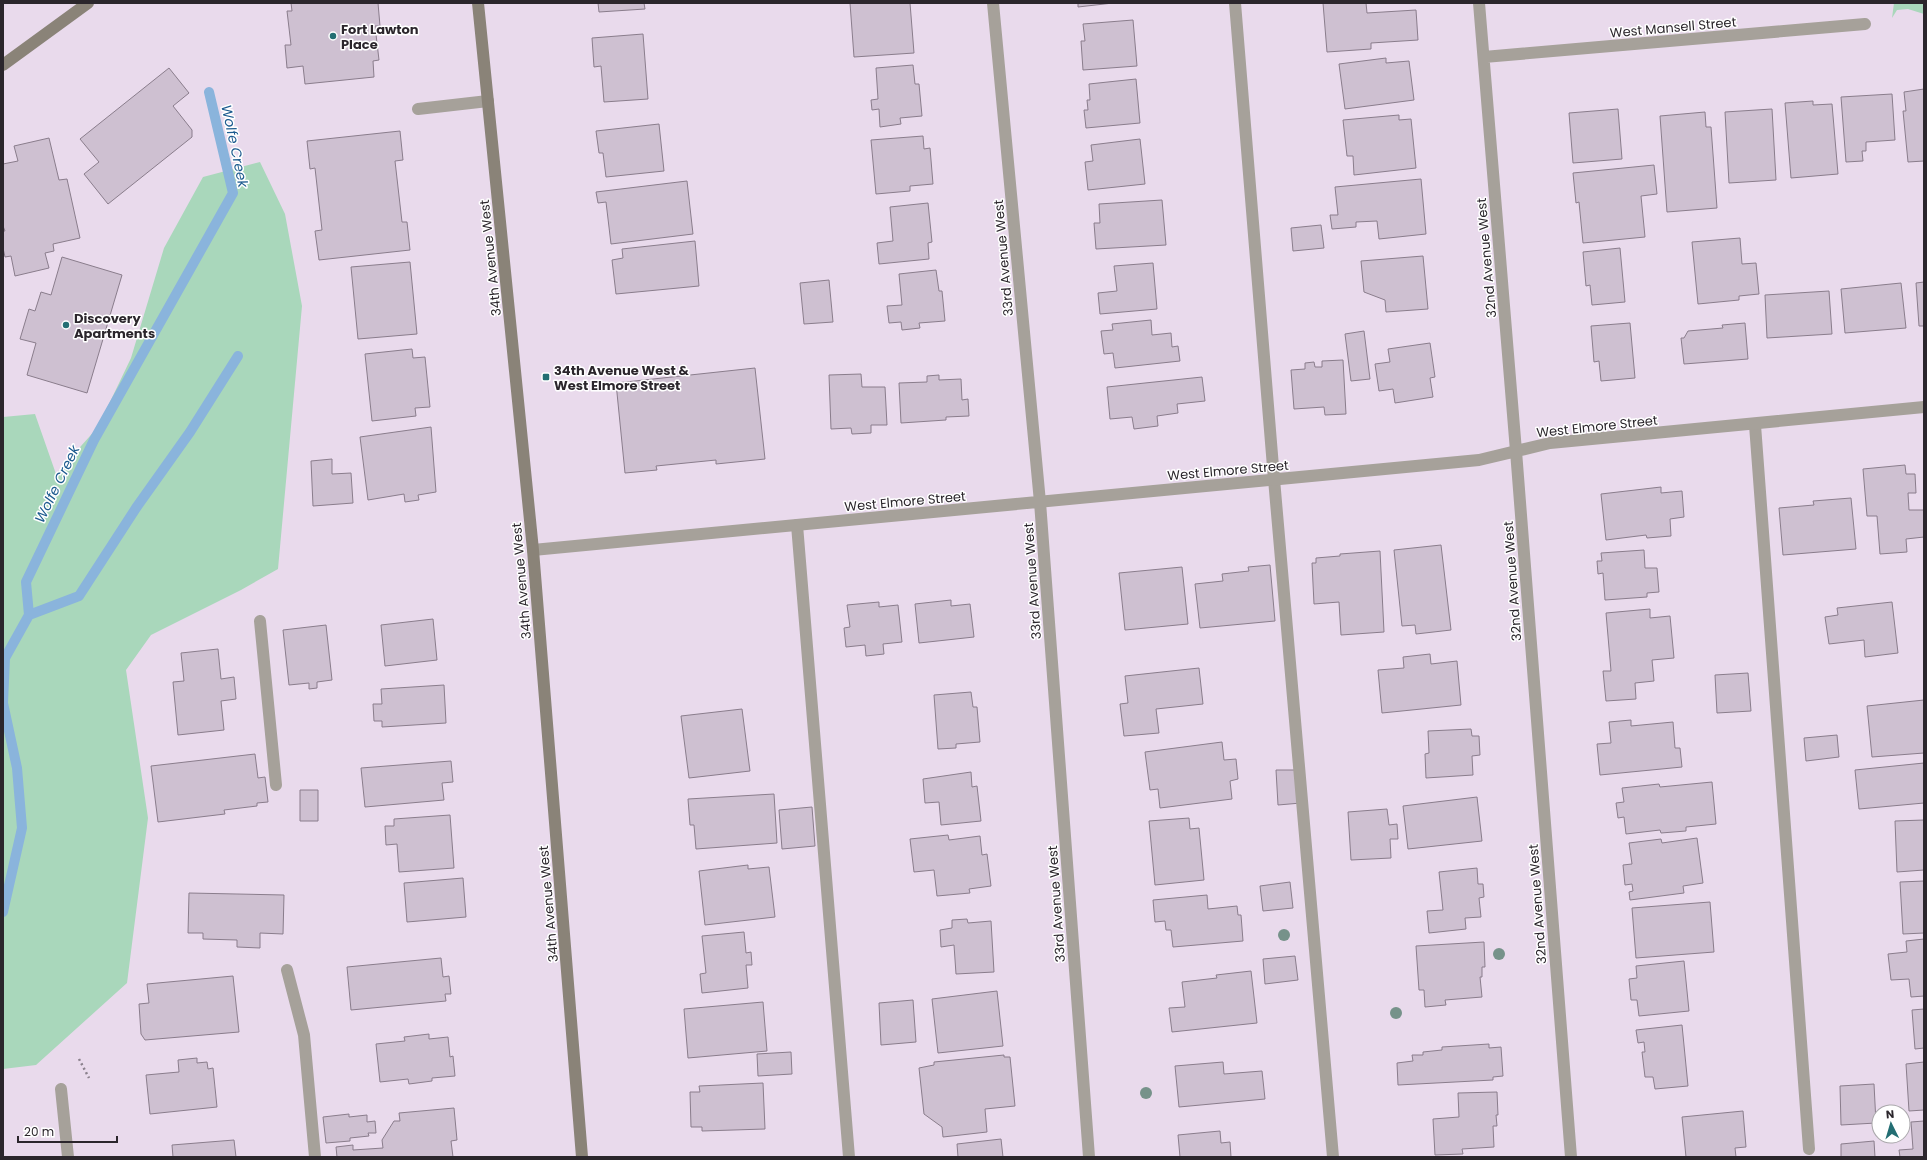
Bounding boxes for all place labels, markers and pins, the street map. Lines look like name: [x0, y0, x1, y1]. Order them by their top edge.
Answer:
place label: Fort Lawton Place: [341, 20, 419, 54]
marker: Fort Lawton Place: [328, 31, 338, 41]
place label: Discovery Apartments: [74, 309, 155, 343]
marker: Discovery Apartments: [61, 320, 71, 330]
place label: 34th Avenue West & West Elmore Street: [554, 361, 689, 395]
marker: 34th Avenue West & West Elmore Street: [541, 372, 551, 382]

